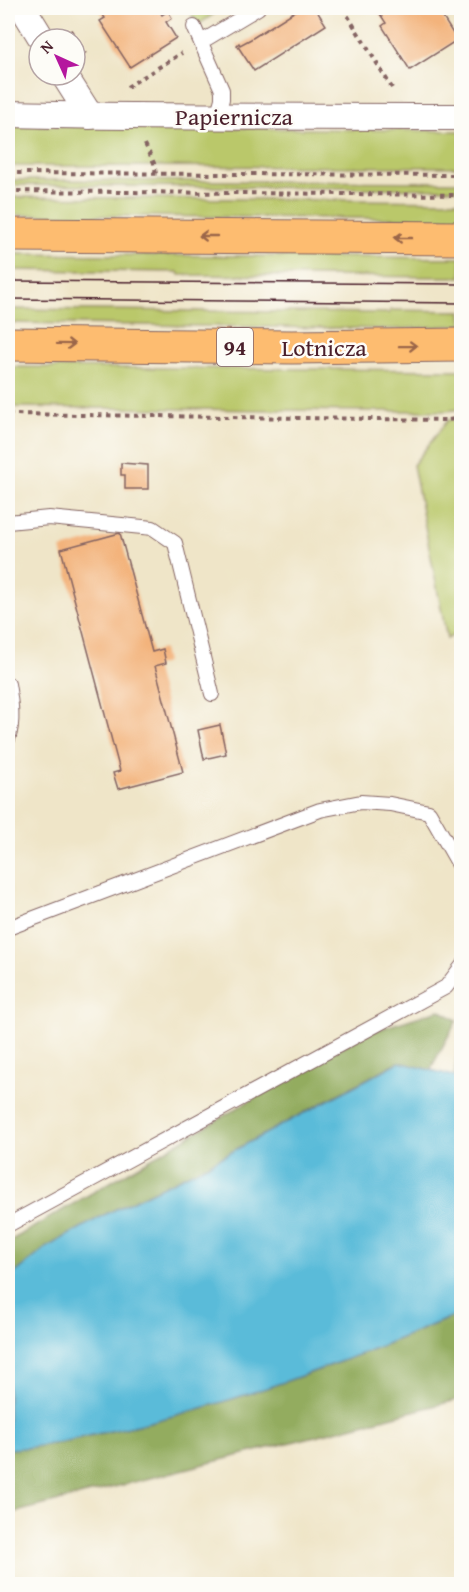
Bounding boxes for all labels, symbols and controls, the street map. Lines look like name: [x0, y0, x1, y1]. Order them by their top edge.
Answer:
north arrow: [27, 27, 87, 87]
text: N: [34, 34, 59, 59]
street label: Papiernicza: [175, 99, 294, 134]
one-way arrow: [199, 230, 219, 242]
one-way arrow: [394, 232, 414, 243]
road number: 94: [217, 328, 253, 366]
street label: Lotnicza: [281, 330, 367, 365]
one-way arrow: [55, 339, 75, 350]
one-way arrow: [397, 340, 417, 352]

